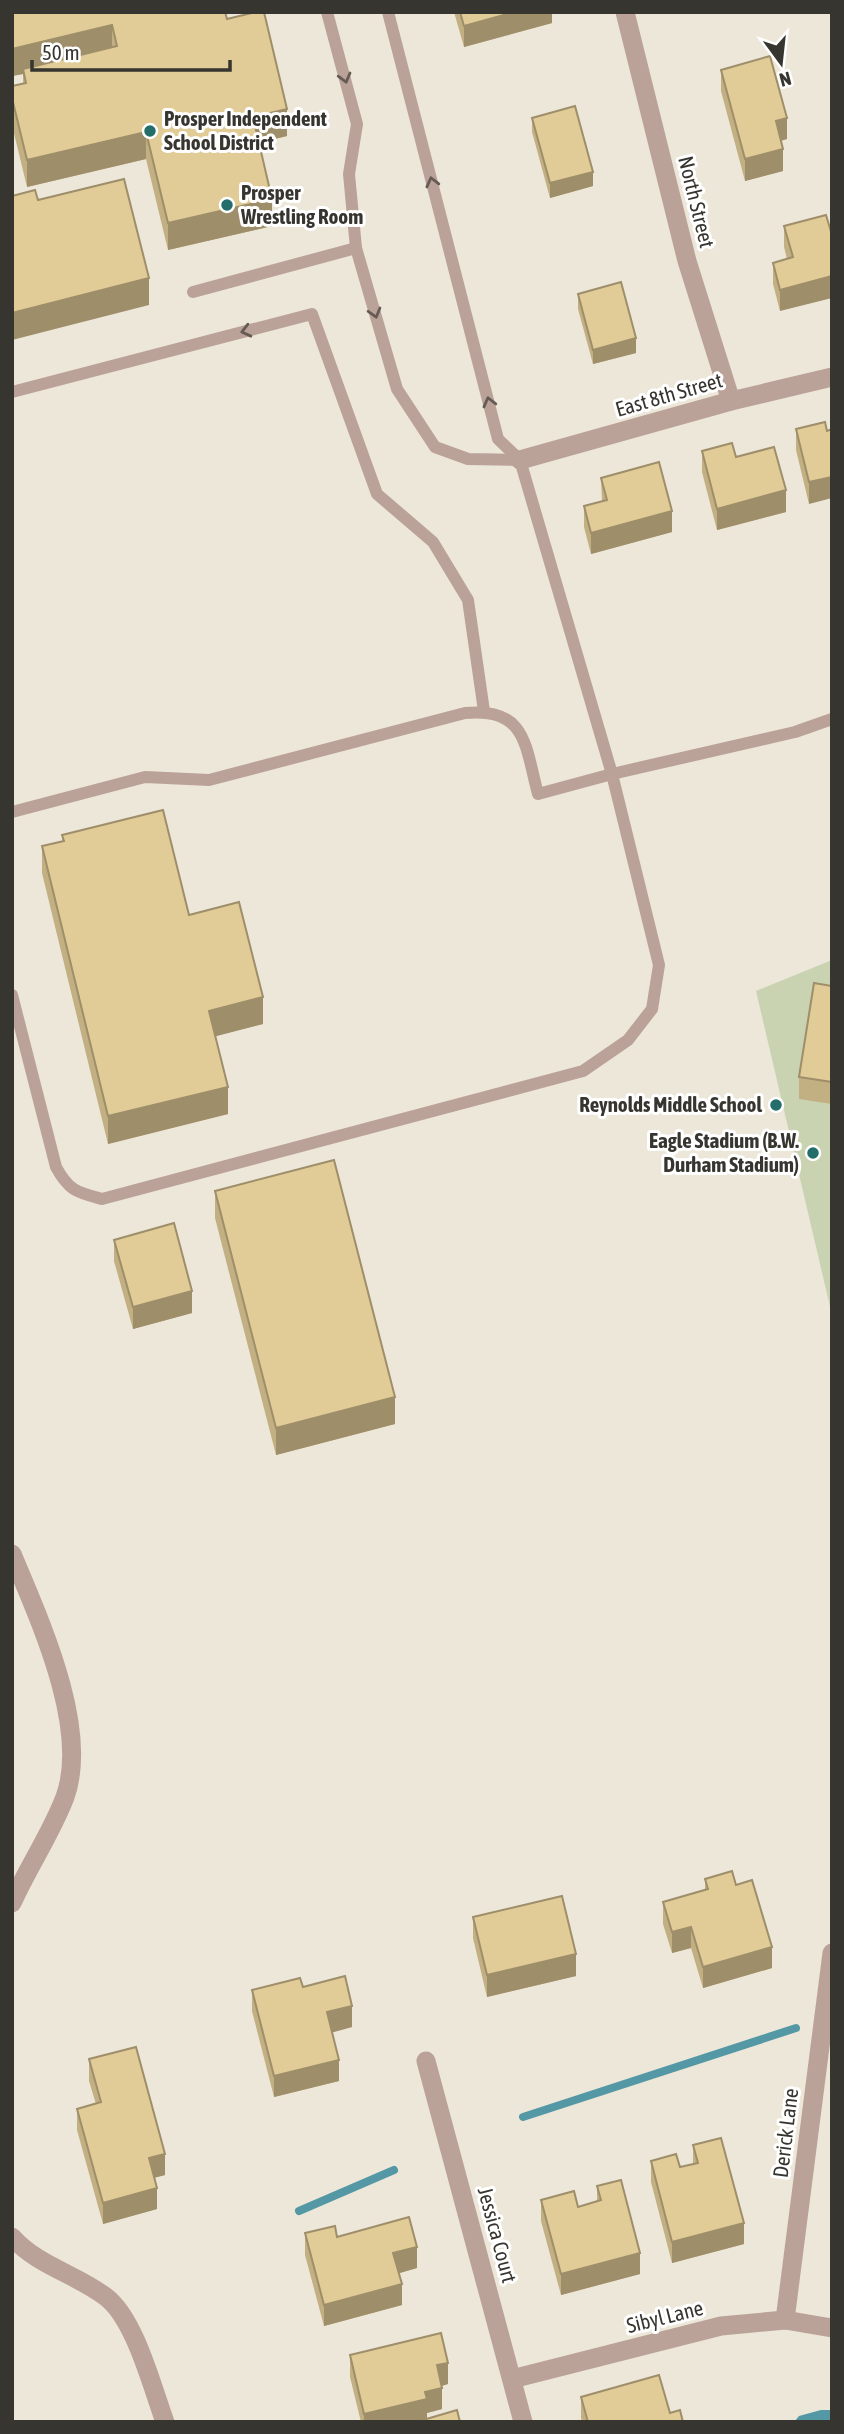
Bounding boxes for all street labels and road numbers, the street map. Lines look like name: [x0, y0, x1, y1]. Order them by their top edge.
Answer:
street label: North Street: [674, 154, 720, 250]
street label: East 8th Street: [612, 367, 725, 421]
street label: Derick Lane: [768, 2087, 802, 2179]
street label: Jessica Court: [474, 2184, 522, 2285]
street label: Sibyl Lane: [624, 2295, 706, 2337]

